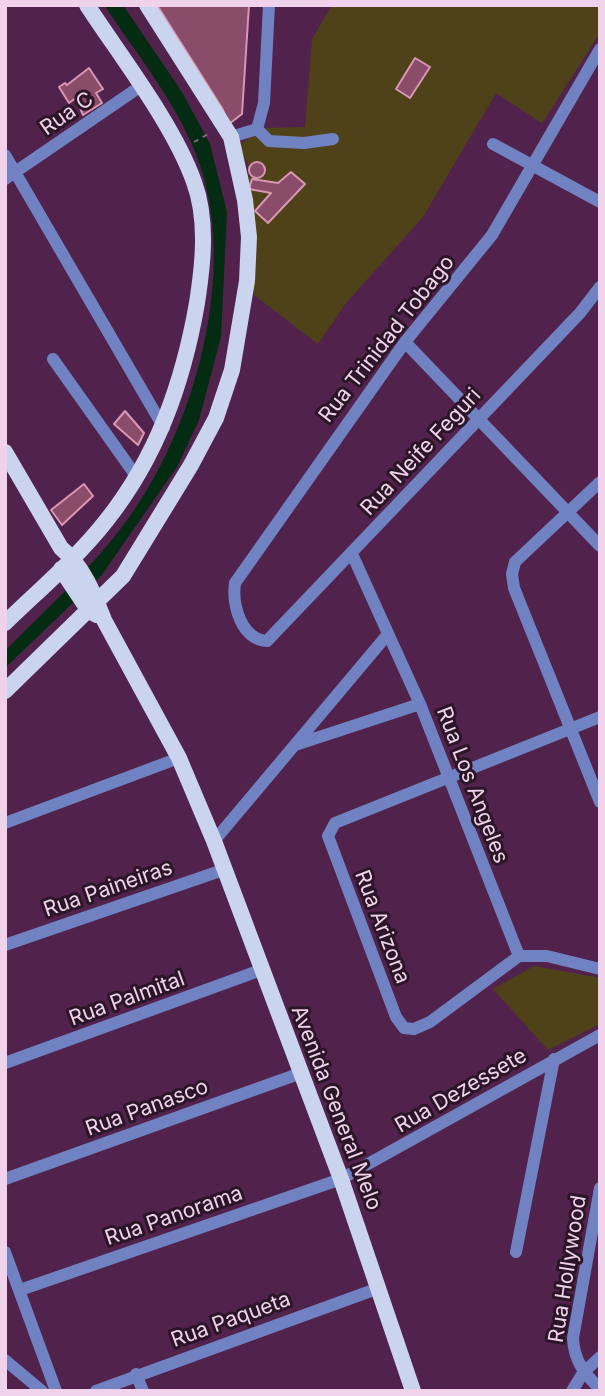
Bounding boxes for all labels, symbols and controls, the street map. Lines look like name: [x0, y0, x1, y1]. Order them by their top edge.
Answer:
street label: Rua C: [36, 87, 98, 141]
street label: Rua Trinidad Tobago: [314, 250, 460, 428]
street label: Rua Neife Feguri: [356, 383, 486, 521]
street label: Rua Los Angeles: [431, 703, 513, 867]
street label: Rua Paineiras: [40, 855, 176, 923]
street label: Rua Arizona: [349, 867, 415, 987]
street label: Rua Palmital: [66, 966, 188, 1032]
street label: Avenida General Melo: [285, 1002, 387, 1214]
street label: Rua Dezessete: [391, 1043, 531, 1139]
street label: Rua Panasco: [82, 1074, 212, 1142]
street label: Rua Panorama: [102, 1181, 246, 1251]
street label: Rua Hollywood: [544, 1194, 592, 1344]
street label: Rua Paqueta: [168, 1287, 294, 1353]

